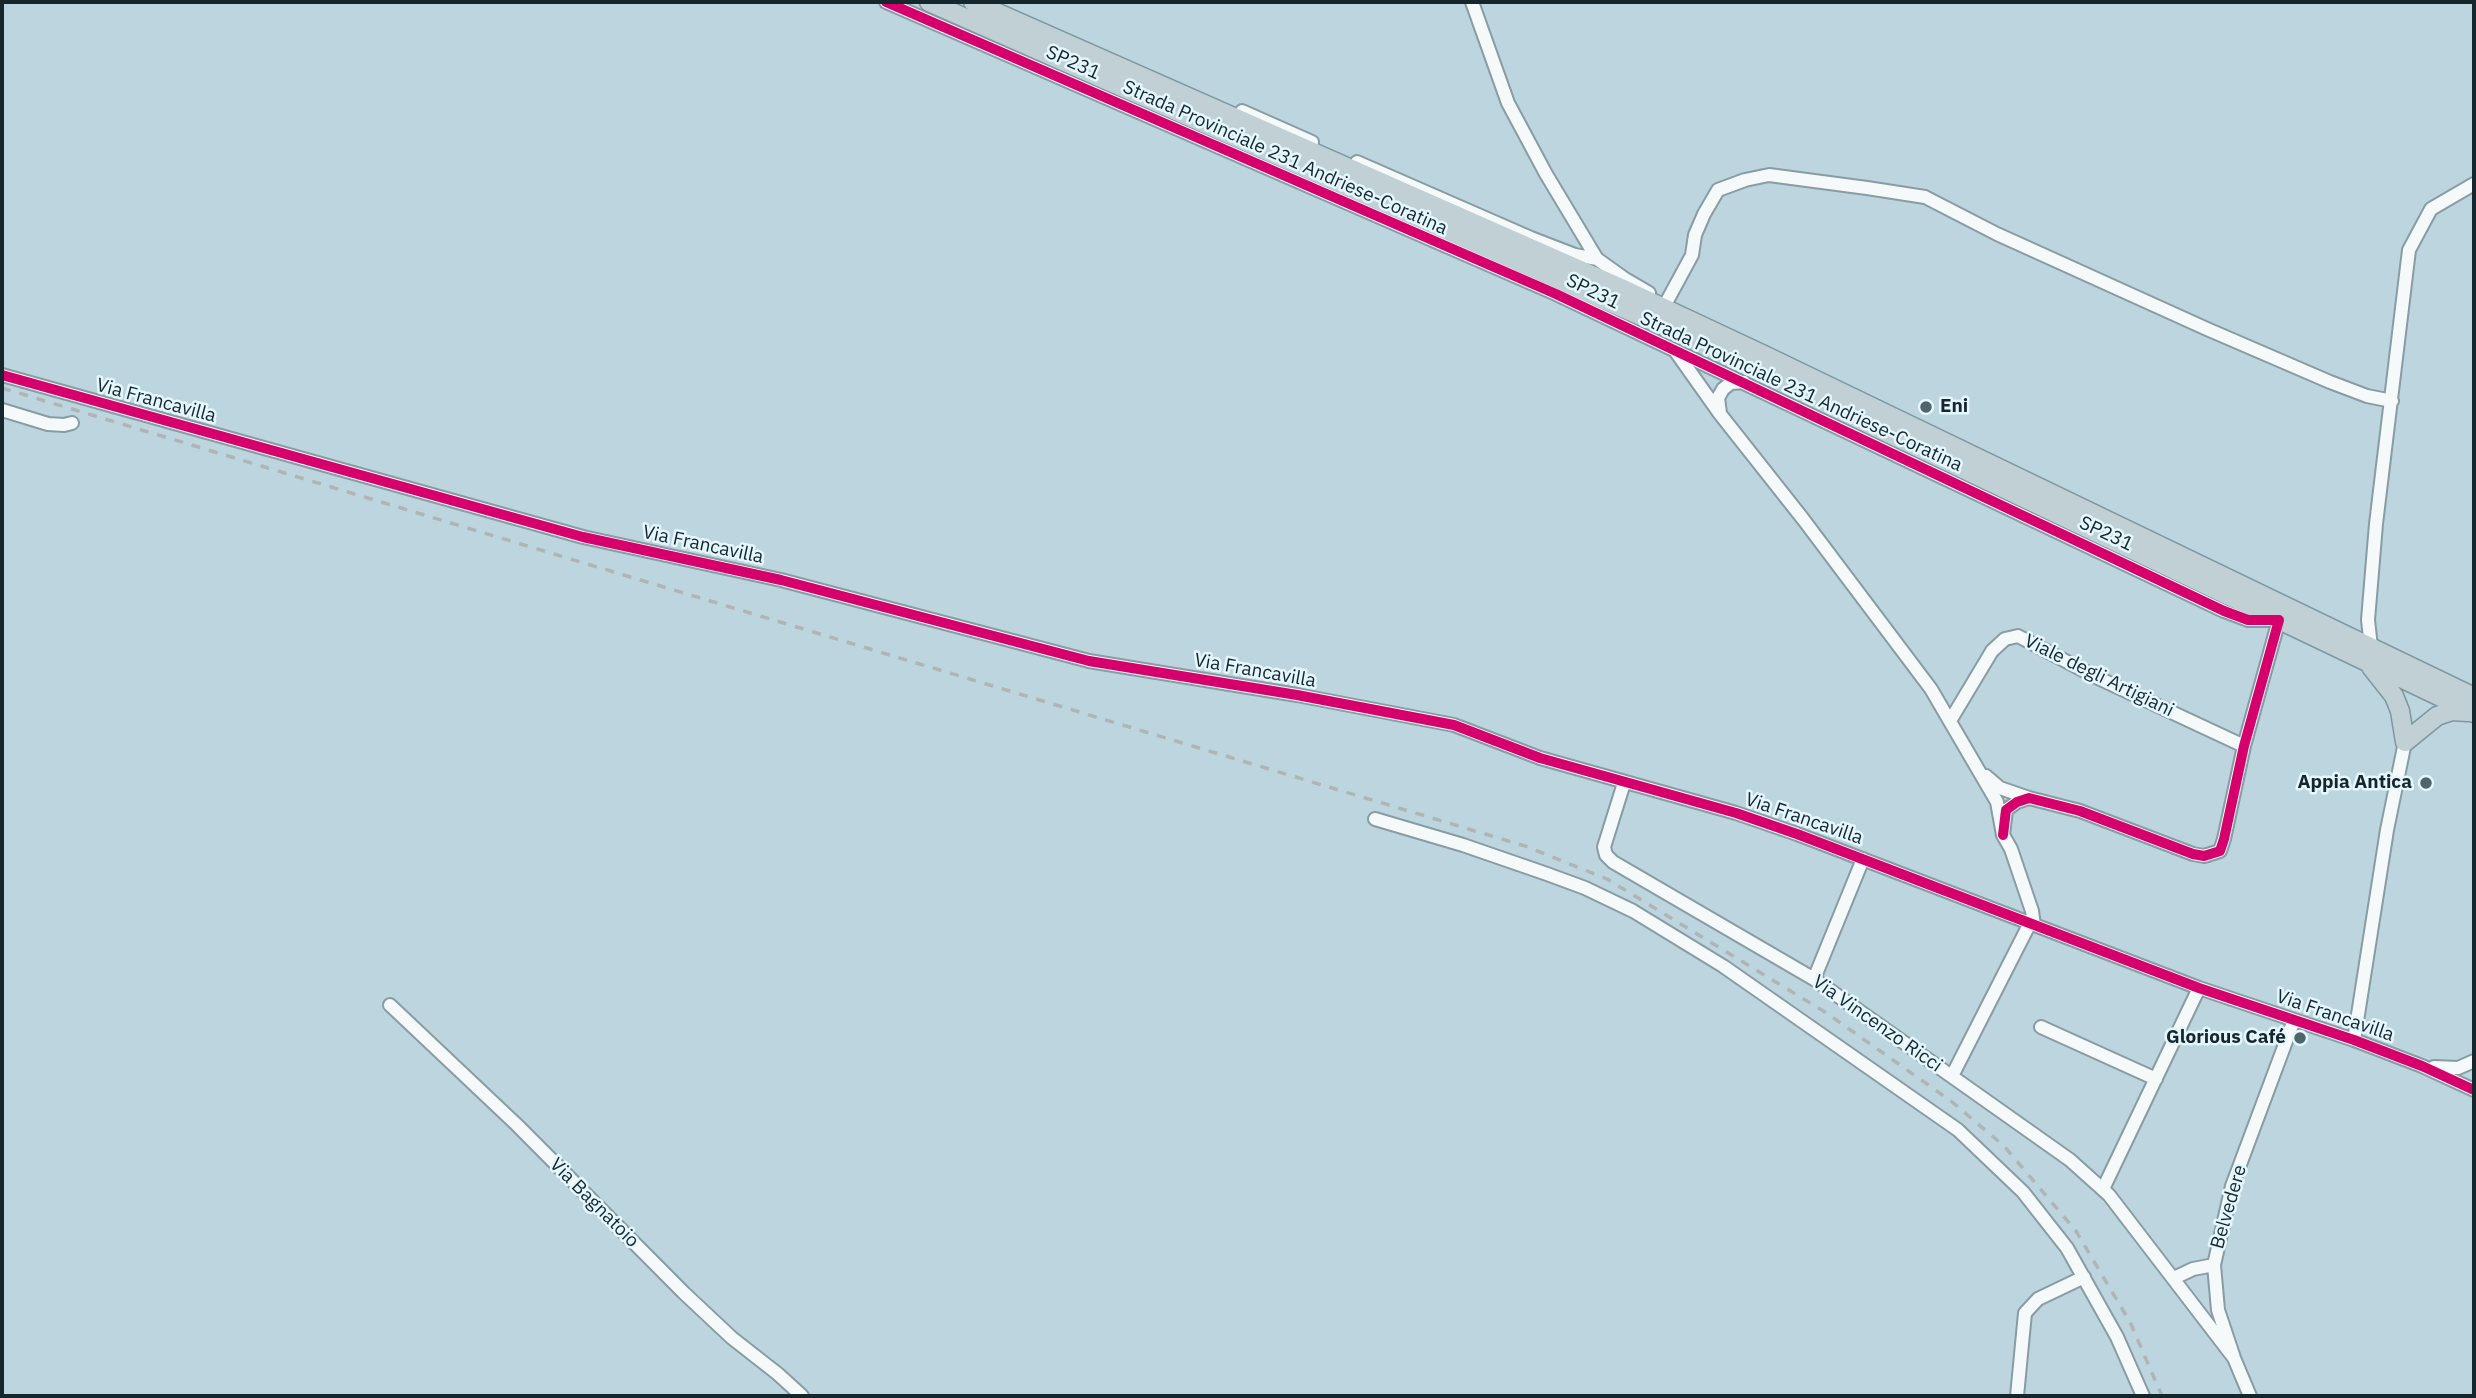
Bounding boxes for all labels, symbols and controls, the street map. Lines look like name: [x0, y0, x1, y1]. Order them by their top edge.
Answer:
street label: SP231: [1042, 41, 1104, 85]
street label: Strada Provinciale 231 Andriese-Coratina: [1119, 76, 1451, 240]
street label: SP231: [1562, 269, 1624, 315]
street label: Strada Provinciale 231 Andriese-Coratina: [1636, 307, 1966, 477]
street label: Via Francavilla: [94, 374, 218, 428]
place label: Eni: [1940, 396, 1968, 418]
marker: Eni: [1918, 399, 1934, 415]
street label: SP231: [2075, 512, 2137, 556]
street label: Via Francavilla: [640, 521, 766, 569]
street label: Viale degli Artigiani: [2021, 630, 2177, 722]
street label: Via Francavilla: [1192, 649, 1318, 693]
place label: Appia Antica: [2297, 772, 2412, 794]
marker: Appia Antica: [2418, 775, 2434, 791]
street label: Via Francavilla: [1742, 788, 1866, 850]
street label: Via Vincenzo Ricci: [1808, 971, 1946, 1077]
street label: Via Francavilla: [2273, 985, 2397, 1047]
place label: Glorious Café: [2166, 1027, 2286, 1049]
marker: Glorious Café: [2292, 1030, 2308, 1046]
street label: Via Bagnatoio: [545, 1154, 643, 1252]
street label: Belvedere: [2206, 1162, 2252, 1252]

